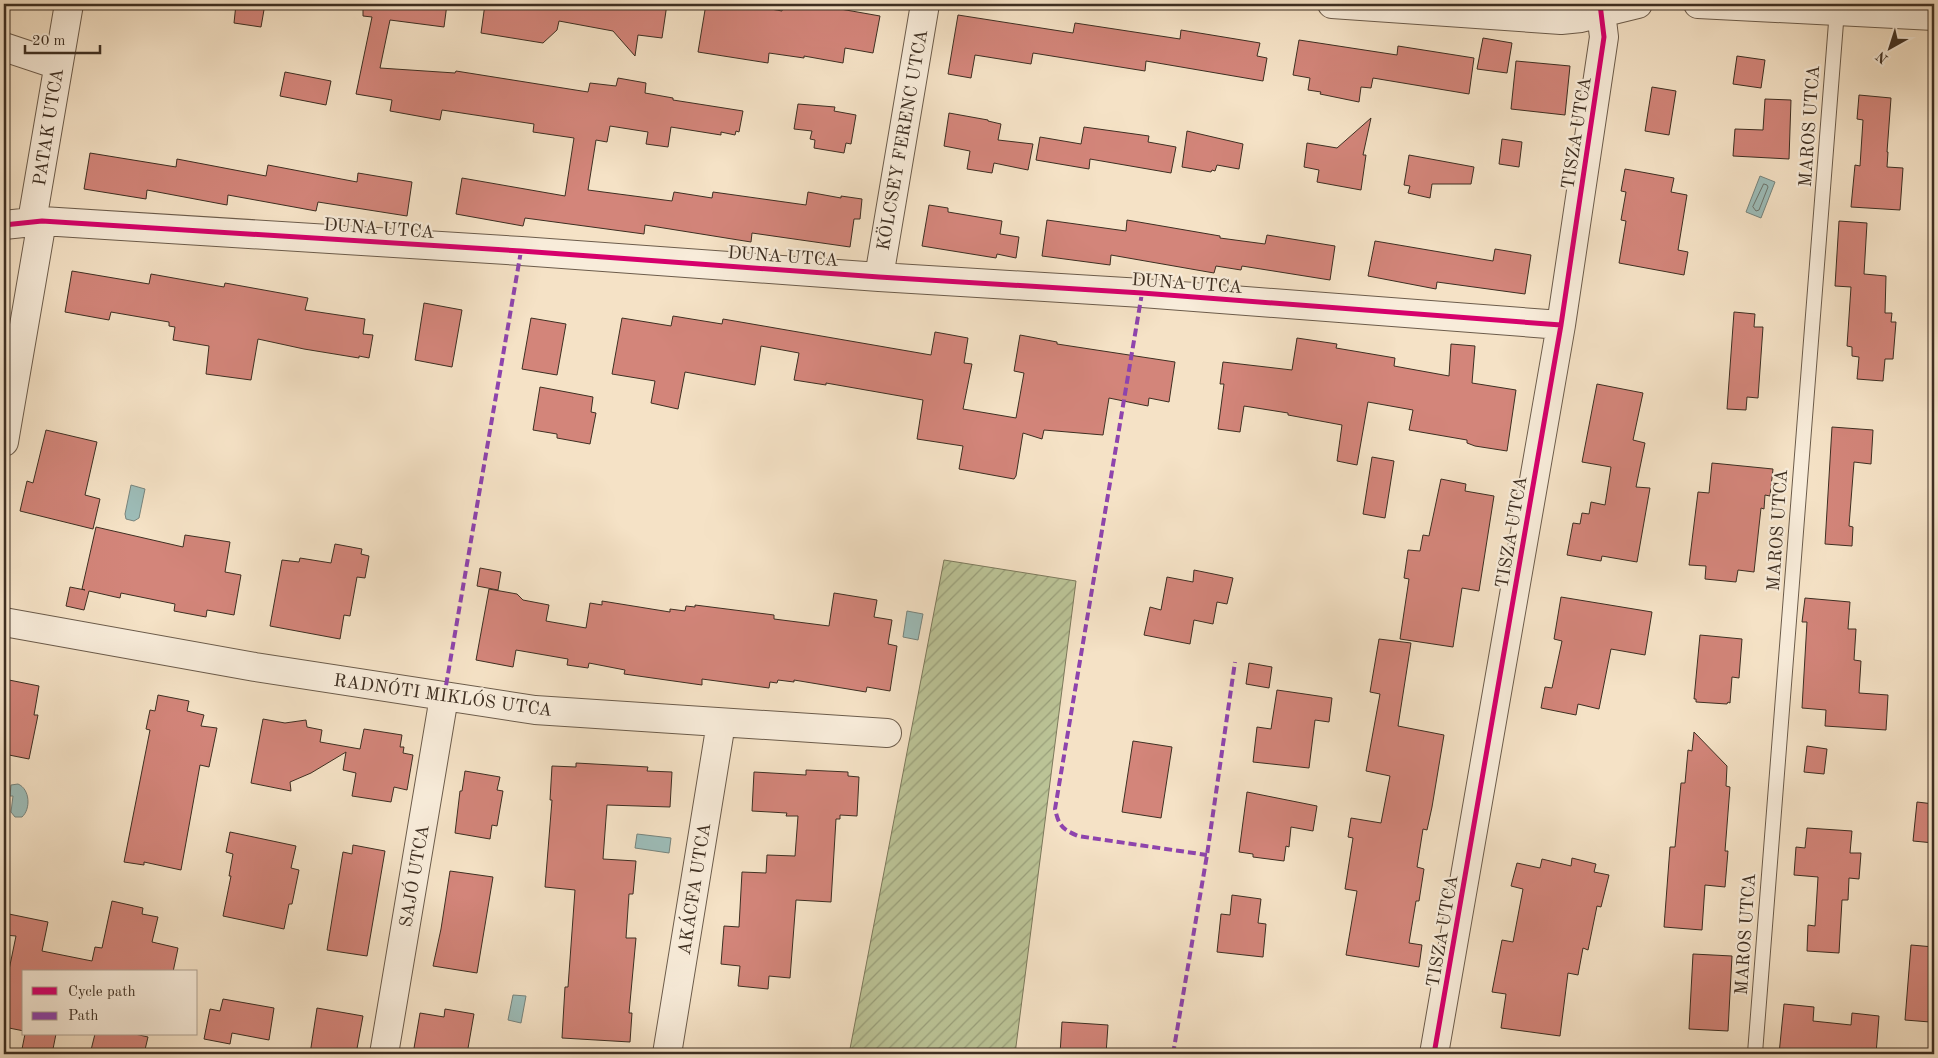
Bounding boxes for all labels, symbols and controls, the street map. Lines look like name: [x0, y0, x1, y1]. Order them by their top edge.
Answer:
scale bar: [25, 22, 100, 54]
north arrow: [1866, 22, 1916, 72]
street label: KÖLCSEY FERENC UTCA: [871, 27, 931, 252]
text: 20 m: [32, 34, 66, 49]
text: N: [1874, 48, 1891, 66]
street label: MAROS UTCA: [1797, 64, 1823, 188]
street label: PATAK UTCA: [31, 67, 67, 187]
street label: TISZA UTCA: [1559, 76, 1595, 191]
street label: DUNA UTCA: [323, 216, 435, 242]
street label: DUNA UTCA: [727, 244, 839, 270]
street label: DUNA UTCA: [1131, 271, 1243, 297]
street label: MAROS UTCA: [1765, 468, 1791, 592]
street label: TISZA UTCA: [1493, 475, 1531, 590]
street label: RADNÓTI MIKLÓS UTCA: [332, 667, 554, 720]
street label: AKÁCFA UTCA: [672, 821, 714, 956]
street label: SAJÓ UTCA: [392, 822, 433, 929]
street label: MAROS UTCA: [1733, 872, 1759, 996]
street label: TISZA UTCA: [1424, 874, 1462, 989]
legend: [22, 970, 198, 1036]
text: Cycle path: [68, 985, 136, 1000]
text: Path: [68, 1009, 98, 1024]

